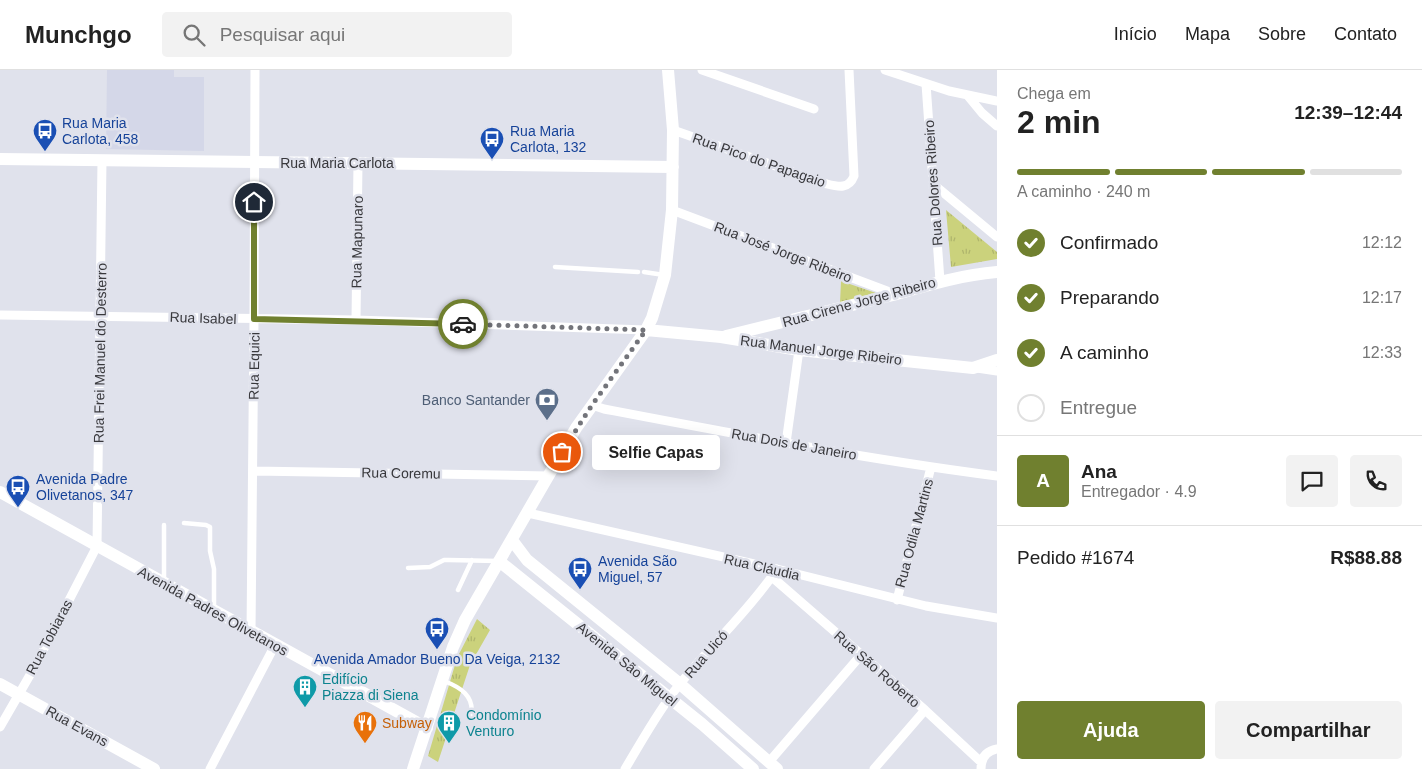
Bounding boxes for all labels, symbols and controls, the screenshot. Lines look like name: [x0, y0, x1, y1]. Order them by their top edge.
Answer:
search box: [162, 12, 512, 57]
text: Munchgo: [25, 21, 132, 48]
icon: search: [180, 21, 208, 49]
text: Pesquisar aqui: [220, 24, 345, 45]
text: Início: [1114, 24, 1157, 44]
text: Mapa: [1185, 24, 1230, 44]
text: Sobre: [1258, 24, 1306, 44]
text: Contato: [1334, 24, 1397, 44]
text: Chega em: [1017, 85, 1091, 102]
text: 12:39–12:44: [1294, 102, 1402, 123]
text: 2 min: [1017, 104, 1101, 140]
place label: Rua Maria Carlota, 458: [62, 115, 138, 147]
bus stop icon: Rua Maria Carlota, 458: [32, 118, 58, 152]
street label: Rua Dolores Ribeiro: [921, 119, 945, 246]
place label: Rua Maria Carlota, 132: [510, 123, 586, 155]
bus stop icon: Rua Maria Carlota, 132: [479, 126, 505, 160]
street label: Rua Pico do Papagaio: [691, 130, 828, 190]
street label: Rua Maria Carlota: [280, 155, 394, 171]
pin: [233, 181, 275, 223]
text: A caminho · 240 m: [1017, 183, 1150, 200]
icon: home: [240, 188, 268, 216]
street label: Rua Mapunaro: [348, 195, 366, 288]
street label: Rua José Jorge Ribeiro: [712, 218, 854, 286]
icon: check: [1017, 229, 1045, 257]
text: Confirmado: [1060, 232, 1158, 253]
text: 12:12: [1362, 234, 1402, 251]
street label: Rua Frei Manuel do Desterro: [90, 262, 110, 443]
street label: Rua Cirene Jorge Ribeiro: [781, 274, 938, 330]
icon: check: [1017, 284, 1045, 312]
text: Preparando: [1060, 287, 1159, 308]
text: 12:17: [1362, 289, 1402, 306]
courier: [438, 299, 488, 349]
street label: Rua Isabel: [169, 309, 237, 327]
icon: car: [449, 310, 477, 338]
street label: Rua Equici: [245, 332, 263, 400]
street label: Rua Manuel Jorge Ribeiro: [739, 332, 903, 368]
icon: check: [1017, 339, 1045, 367]
text: A caminho: [1060, 342, 1149, 363]
text: 12:33: [1362, 344, 1402, 361]
bank icon: Banco Santander: [534, 387, 560, 421]
place label: Banco Santander: [422, 392, 530, 408]
text: Entregue: [1060, 397, 1137, 418]
street label: Rua Dois de Janeiro: [730, 425, 858, 463]
pin: [541, 431, 583, 473]
callout: Selfie Capas: [592, 434, 720, 470]
icon: bag: [548, 438, 576, 466]
text: Selfie Capas: [608, 444, 704, 461]
button: chat: [1286, 455, 1338, 507]
button: phone: [1350, 455, 1402, 507]
text: Ana: [1081, 461, 1117, 482]
street label: Rua Coremu: [361, 464, 441, 482]
text: A: [1036, 470, 1050, 491]
place label: Avenida Padre Olivetanos, 347: [36, 471, 133, 503]
bus stop icon: Avenida Padre Olivetanos, 347: [5, 474, 31, 508]
street label: Rua Odila Martins: [892, 477, 936, 589]
text: Entregador · 4.9: [1081, 483, 1197, 500]
text: Pedido #1674: [1017, 547, 1134, 568]
text: R$88.88: [1330, 547, 1402, 568]
street label: Rua Cláudia: [723, 551, 802, 584]
place label: Avenida São Miguel, 57: [598, 553, 677, 585]
bus stop icon: Avenida São Miguel, 57: [567, 556, 593, 590]
street label: Avenida Padres Olivetanos: [135, 563, 291, 659]
street label: Rua Tobiaras: [23, 597, 75, 677]
bus stop icon: Avenida Amador Bueno Da Veiga, 2132: [424, 616, 450, 650]
street label: Avenida São Miguel: [574, 619, 680, 709]
street label: Rua Uicó: [681, 627, 731, 681]
street label: Rua São Roberto: [831, 627, 923, 711]
place label: Avenida Amador Bueno Da Veiga, 2132: [314, 651, 560, 667]
place label: Edifício Piazza di Siena: [322, 671, 419, 703]
building icon: Edifício Piazza di Siena: [292, 674, 318, 708]
button: Ajuda: [1017, 701, 1205, 759]
button: Compartilhar: [1215, 701, 1402, 759]
street label: Rua Evans: [43, 702, 111, 750]
place label: Condomínio Venturo: [466, 707, 542, 739]
restaurant icon: Subway: [352, 710, 378, 744]
building icon: Condomínio Venturo: [436, 710, 462, 744]
place label: Subway: [382, 715, 432, 731]

